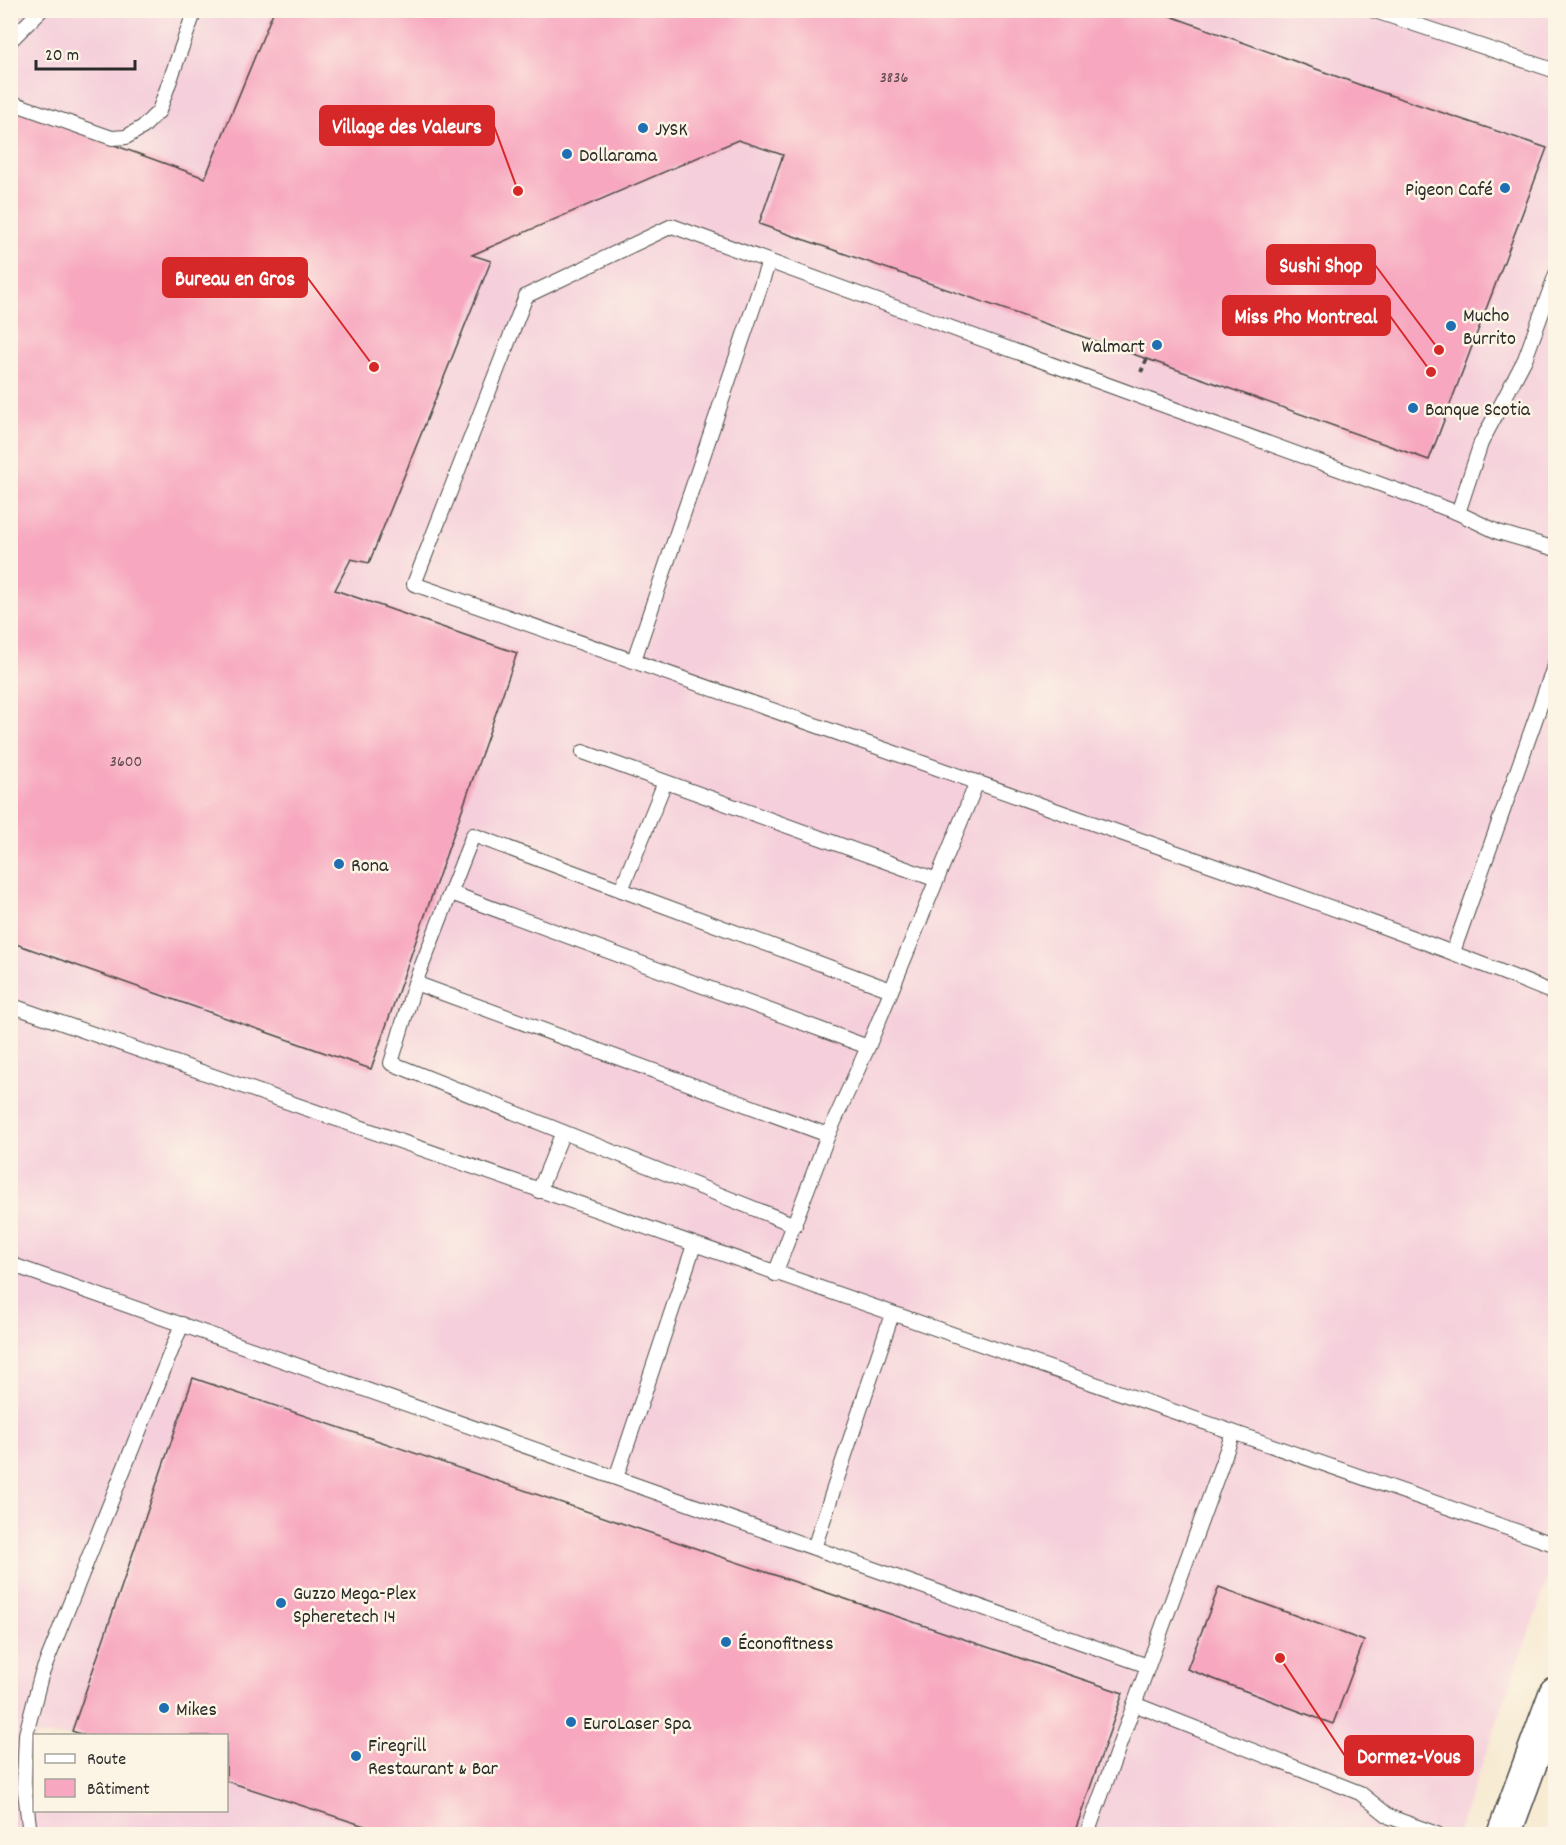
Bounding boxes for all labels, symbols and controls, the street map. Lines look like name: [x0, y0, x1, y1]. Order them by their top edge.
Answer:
scale bar: [36, 33, 135, 71]
text: 20 m: [45, 44, 79, 69]
house number: 3836: [880, 67, 908, 90]
callout: Village des Valeurs: [320, 106, 494, 145]
text: Village des Valeurs: [332, 114, 482, 144]
place label: JYSK: [655, 117, 688, 145]
marker: JYSK: [636, 121, 650, 135]
place label: Dollarama: [579, 143, 658, 171]
marker: Dollarama: [560, 147, 574, 161]
place label: Pigeon Café: [1405, 177, 1493, 205]
marker: Pigeon Café: [1498, 181, 1512, 195]
callout: Sushi Shop: [1267, 245, 1375, 284]
text: Sushi Shop: [1279, 253, 1363, 283]
callout: Bureau en Gros: [163, 258, 307, 297]
text: Bureau en Gros: [175, 266, 295, 296]
callout: Miss Pho Montreal: [1223, 296, 1390, 335]
place label: Mucho Burrito: [1463, 303, 1516, 354]
text: Miss Pho Montreal: [1235, 304, 1378, 334]
marker: Mucho Burrito: [1444, 319, 1458, 333]
place label: Walmart: [1081, 334, 1145, 362]
marker: Walmart: [1150, 338, 1164, 352]
place label: Banque Scotia: [1425, 397, 1531, 425]
marker: Banque Scotia: [1406, 401, 1420, 415]
house number: 3600: [110, 751, 142, 774]
place label: Rona: [351, 853, 389, 881]
marker: Rona: [332, 857, 346, 871]
place label: Guzzo Mega-Plex Spheretech 14: [293, 1581, 417, 1632]
marker: Guzzo Mega-Plex Spheretech 14: [274, 1596, 288, 1610]
place label: Éconofitness: [738, 1631, 834, 1659]
marker: Éconofitness: [719, 1635, 733, 1649]
place label: Mikes: [176, 1697, 217, 1725]
marker: Mikes: [157, 1701, 171, 1715]
place label: EuroLaser Spa: [583, 1711, 692, 1739]
marker: EuroLaser Spa: [564, 1715, 578, 1729]
place label: Firegrill Restaurant & Bar: [368, 1733, 499, 1784]
legend: [33, 1734, 228, 1812]
callout: Dormez-Vous: [1345, 1736, 1473, 1775]
text: Dormez-Vous: [1357, 1744, 1461, 1774]
text: Route: [87, 1748, 126, 1773]
marker: Firegrill Restaurant & Bar: [349, 1749, 363, 1763]
text: Bâtiment: [87, 1778, 150, 1803]

